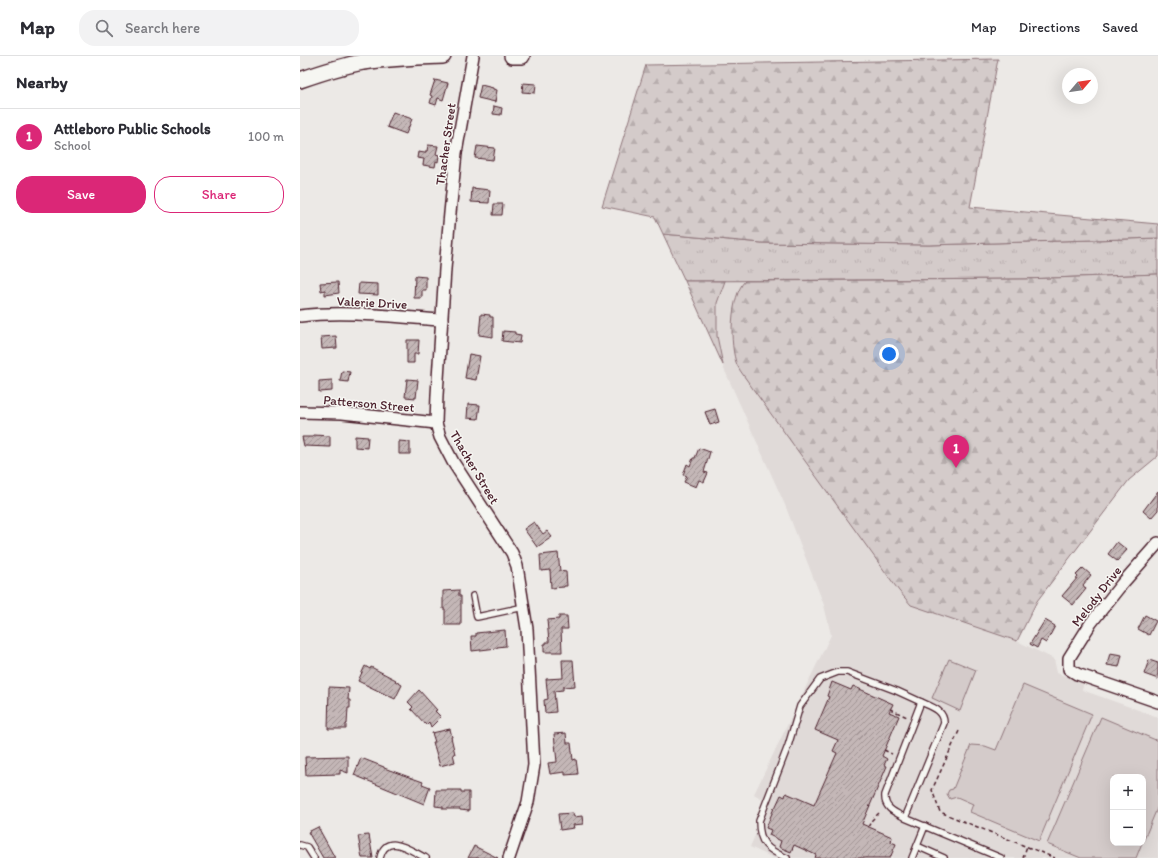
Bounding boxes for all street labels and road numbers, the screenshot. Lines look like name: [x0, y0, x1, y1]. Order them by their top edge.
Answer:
street label: Thacher Street: [432, 102, 459, 186]
street label: Valerie Drive: [336, 293, 408, 312]
street label: Patterson Street: [323, 392, 415, 415]
street label: Thacher Street: [447, 428, 502, 507]
street label: Melody Drive: [1068, 563, 1124, 629]

